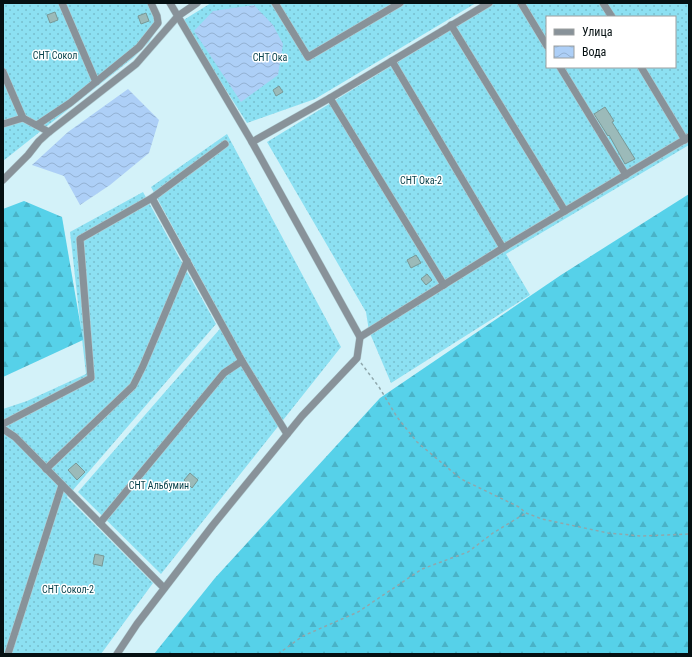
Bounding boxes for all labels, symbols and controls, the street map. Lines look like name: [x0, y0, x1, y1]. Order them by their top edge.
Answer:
legend: [546, 16, 676, 68]
text: Улица: [582, 25, 613, 39]
text: Вода: [582, 45, 607, 59]
park label: СНТ Сокол: [33, 50, 77, 61]
park label: СНТ Ока: [253, 52, 288, 63]
park label: СНТ Ока-2: [400, 175, 442, 186]
park label: СНТ Альбумин: [129, 480, 189, 491]
park label: СНТ Сокол-2: [42, 584, 94, 595]

